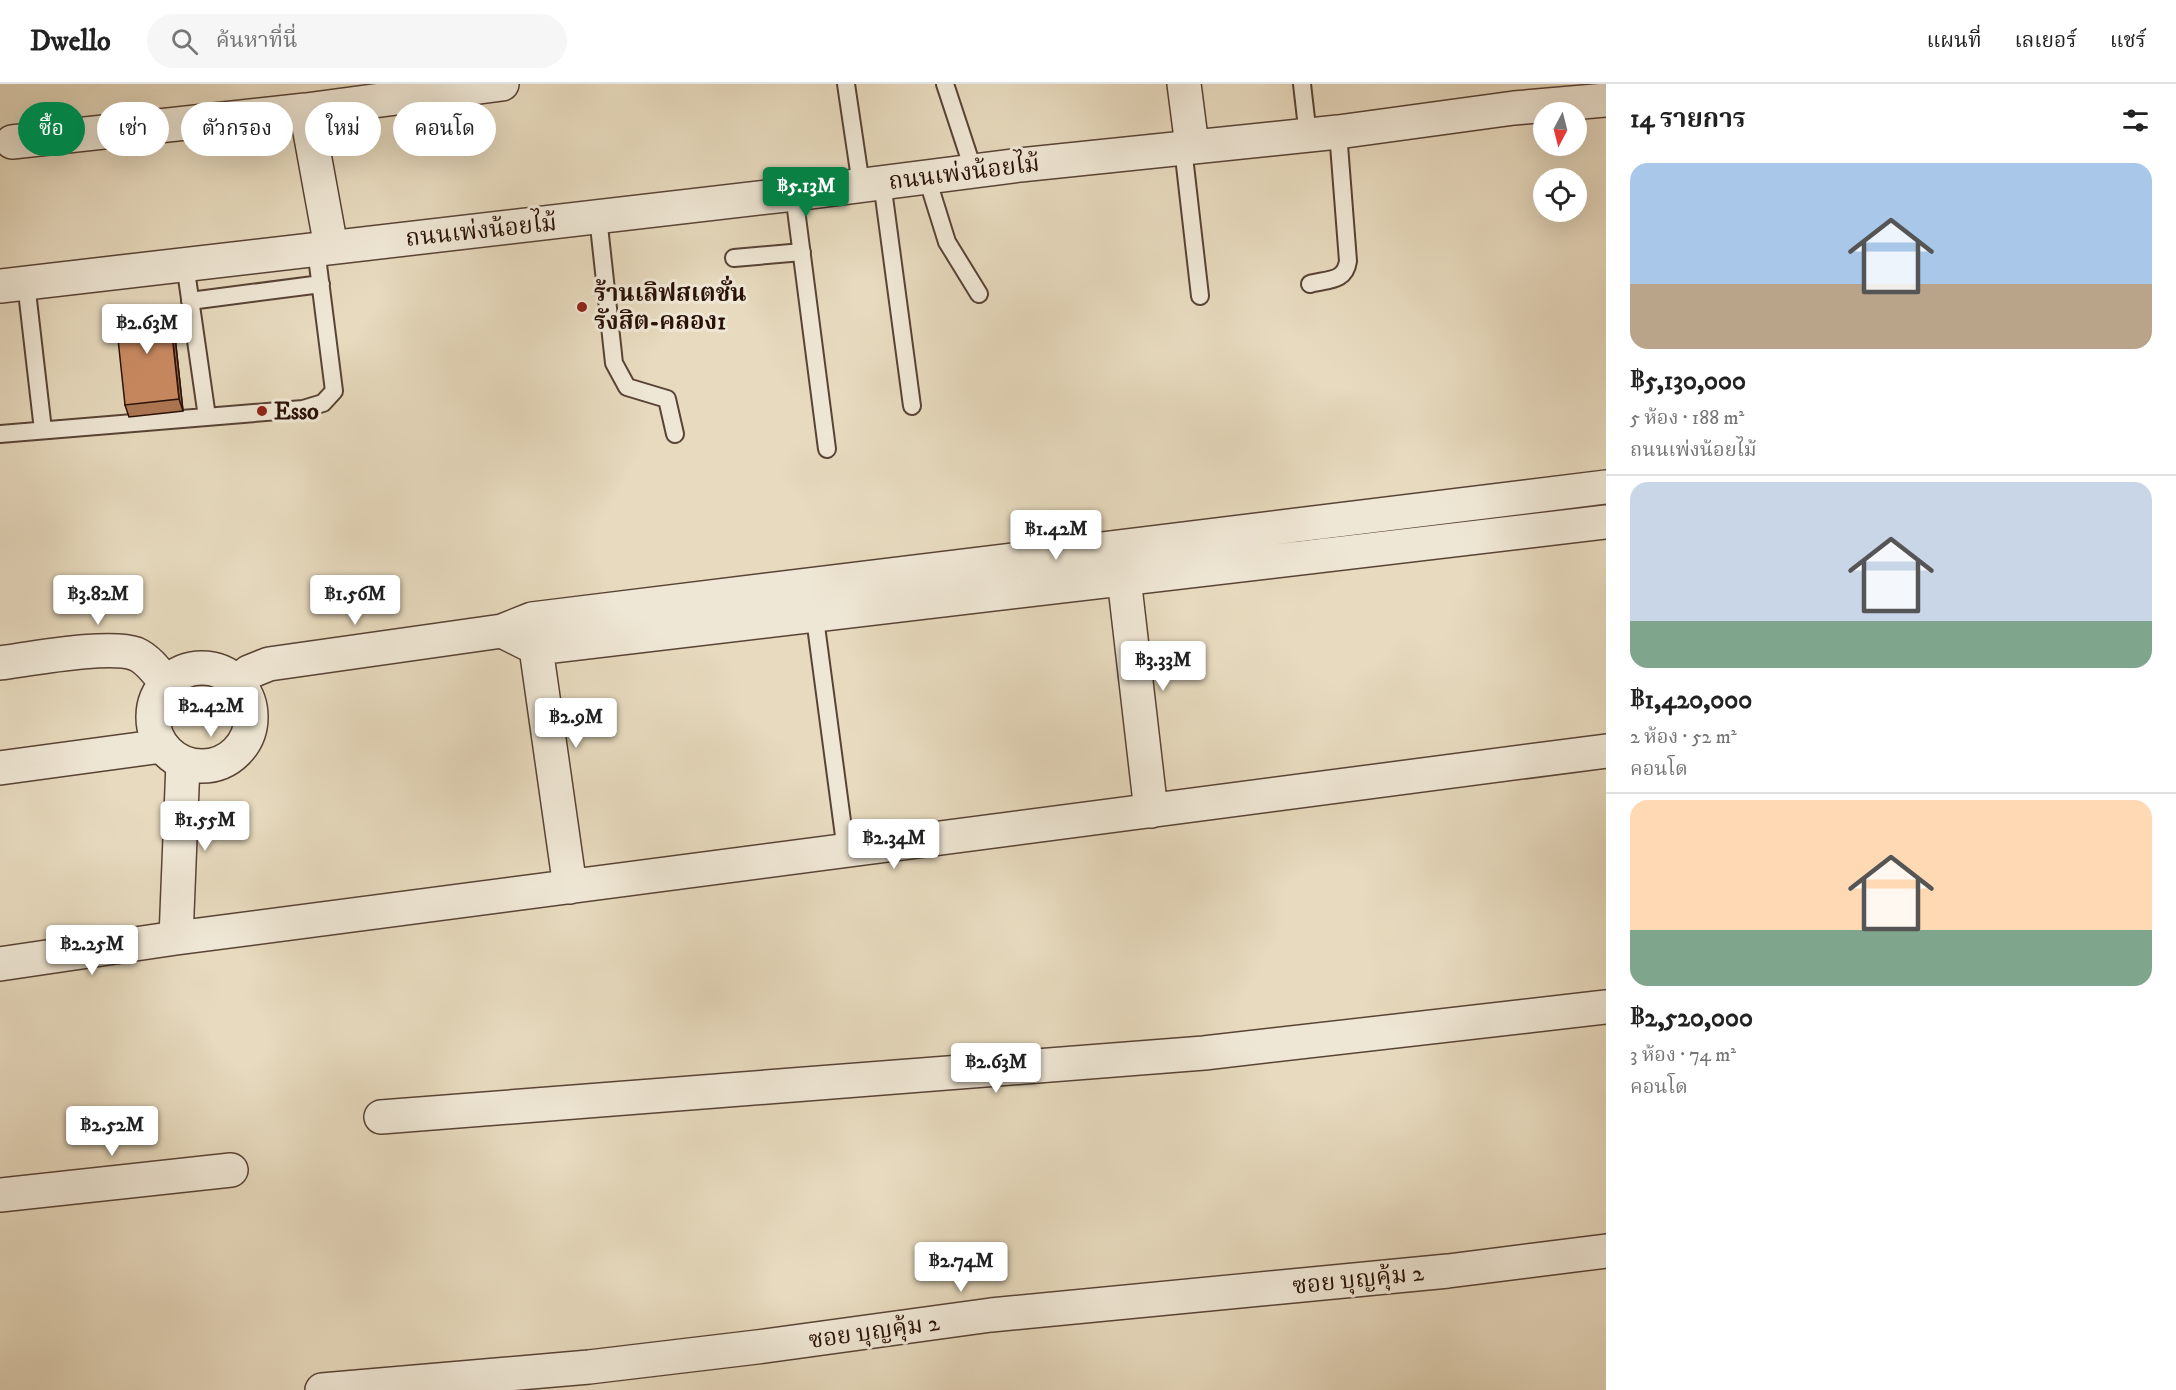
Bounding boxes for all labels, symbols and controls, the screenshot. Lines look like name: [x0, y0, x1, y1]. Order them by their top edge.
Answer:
search box: [147, 14, 567, 68]
text: Dwello: [30, 24, 111, 59]
icon: search: [168, 25, 201, 58]
text: ค้นหาที่นี่: [216, 27, 298, 54]
text: แผนที่: [1927, 28, 1982, 54]
text: เลเยอร์: [2015, 28, 2077, 54]
text: แชร์: [2110, 28, 2146, 54]
chip: ซื้อ: [18, 102, 85, 156]
chip: เช่า: [97, 102, 169, 156]
chip: ตัวกรอง: [181, 102, 293, 156]
chip: ใหม่: [305, 102, 381, 156]
chip: คอนโด: [393, 102, 496, 156]
north arrow: [1533, 102, 1587, 156]
map controls: [1533, 102, 1587, 222]
text: 14 รายการ: [1630, 103, 1746, 136]
icon: filters: [2119, 104, 2152, 137]
street label: ถนนเพ่งน้อยไม้: [886, 145, 1041, 197]
pin: ฿5.13M: [757, 167, 855, 218]
button: locate: [1533, 168, 1587, 222]
text: ฿5.13M: [777, 174, 835, 199]
icon: home: [1837, 202, 1945, 310]
street label: ถนนเพ่งน้อยไม้: [404, 204, 558, 254]
place label: ร้านเลิฟสเตชั่น รังสิต-คลอง1: [594, 275, 746, 337]
marker: ร้านเลิฟสเตชั่น รังสิต-คลอง1: [575, 300, 589, 314]
pin: ฿2.63M: [98, 304, 196, 355]
text: ฿2.63M: [116, 311, 178, 336]
text: ฿5,130,000: [1630, 365, 1746, 398]
place label: Esso: [274, 397, 319, 427]
marker: Esso: [255, 404, 269, 418]
text: 5 ห้อง · 188 m²: [1630, 406, 1744, 431]
text: ถนนเพ่งน้อยไม้: [1630, 438, 1757, 463]
pin: ฿1.42M: [1007, 510, 1105, 561]
text: ฿1.42M: [1024, 517, 1088, 542]
icon: home: [1837, 521, 1945, 629]
pin: ฿3.82M: [49, 575, 147, 626]
pin: ฿1.56M: [306, 575, 404, 626]
text: ฿3.82M: [67, 582, 129, 607]
text: ฿1.56M: [324, 582, 386, 607]
pin: ฿3.33M: [1114, 641, 1212, 692]
text: ฿3.33M: [1135, 648, 1191, 673]
text: ฿1,420,000: [1630, 684, 1752, 717]
pin: ฿2.42M: [162, 687, 260, 738]
text: ฿2.42M: [178, 694, 244, 719]
pin: ฿2.9M: [534, 698, 618, 749]
text: ฿2.9M: [549, 705, 603, 730]
text: 2 ห้อง · 52 m²: [1630, 725, 1737, 750]
text: คอนโด: [1630, 757, 1688, 782]
pin: ฿1.55M: [156, 801, 254, 852]
text: ฿1.55M: [174, 808, 236, 833]
pin: ฿2.34M: [845, 819, 943, 870]
text: ฿2.34M: [862, 826, 926, 851]
icon: home: [1837, 839, 1945, 947]
pin: ฿2.25M: [43, 925, 141, 976]
text: ฿2.25M: [60, 932, 124, 957]
text: ฿2,520,000: [1630, 1002, 1753, 1035]
pin: ฿2.63M: [947, 1043, 1045, 1094]
text: 3 ห้อง · 74 m²: [1630, 1043, 1736, 1068]
text: ฿2.63M: [965, 1050, 1027, 1075]
text: คอนโด: [1630, 1075, 1688, 1100]
pin: ฿2.52M: [63, 1106, 161, 1157]
text: ฿2.52M: [80, 1113, 144, 1138]
pin: ฿2.74M: [912, 1242, 1010, 1293]
text: ฿2.74M: [929, 1249, 993, 1274]
street label: ซอย บุญคุ้ม 2: [1291, 1258, 1425, 1302]
street label: ซอย บุญคุ้ม 2: [807, 1308, 942, 1356]

